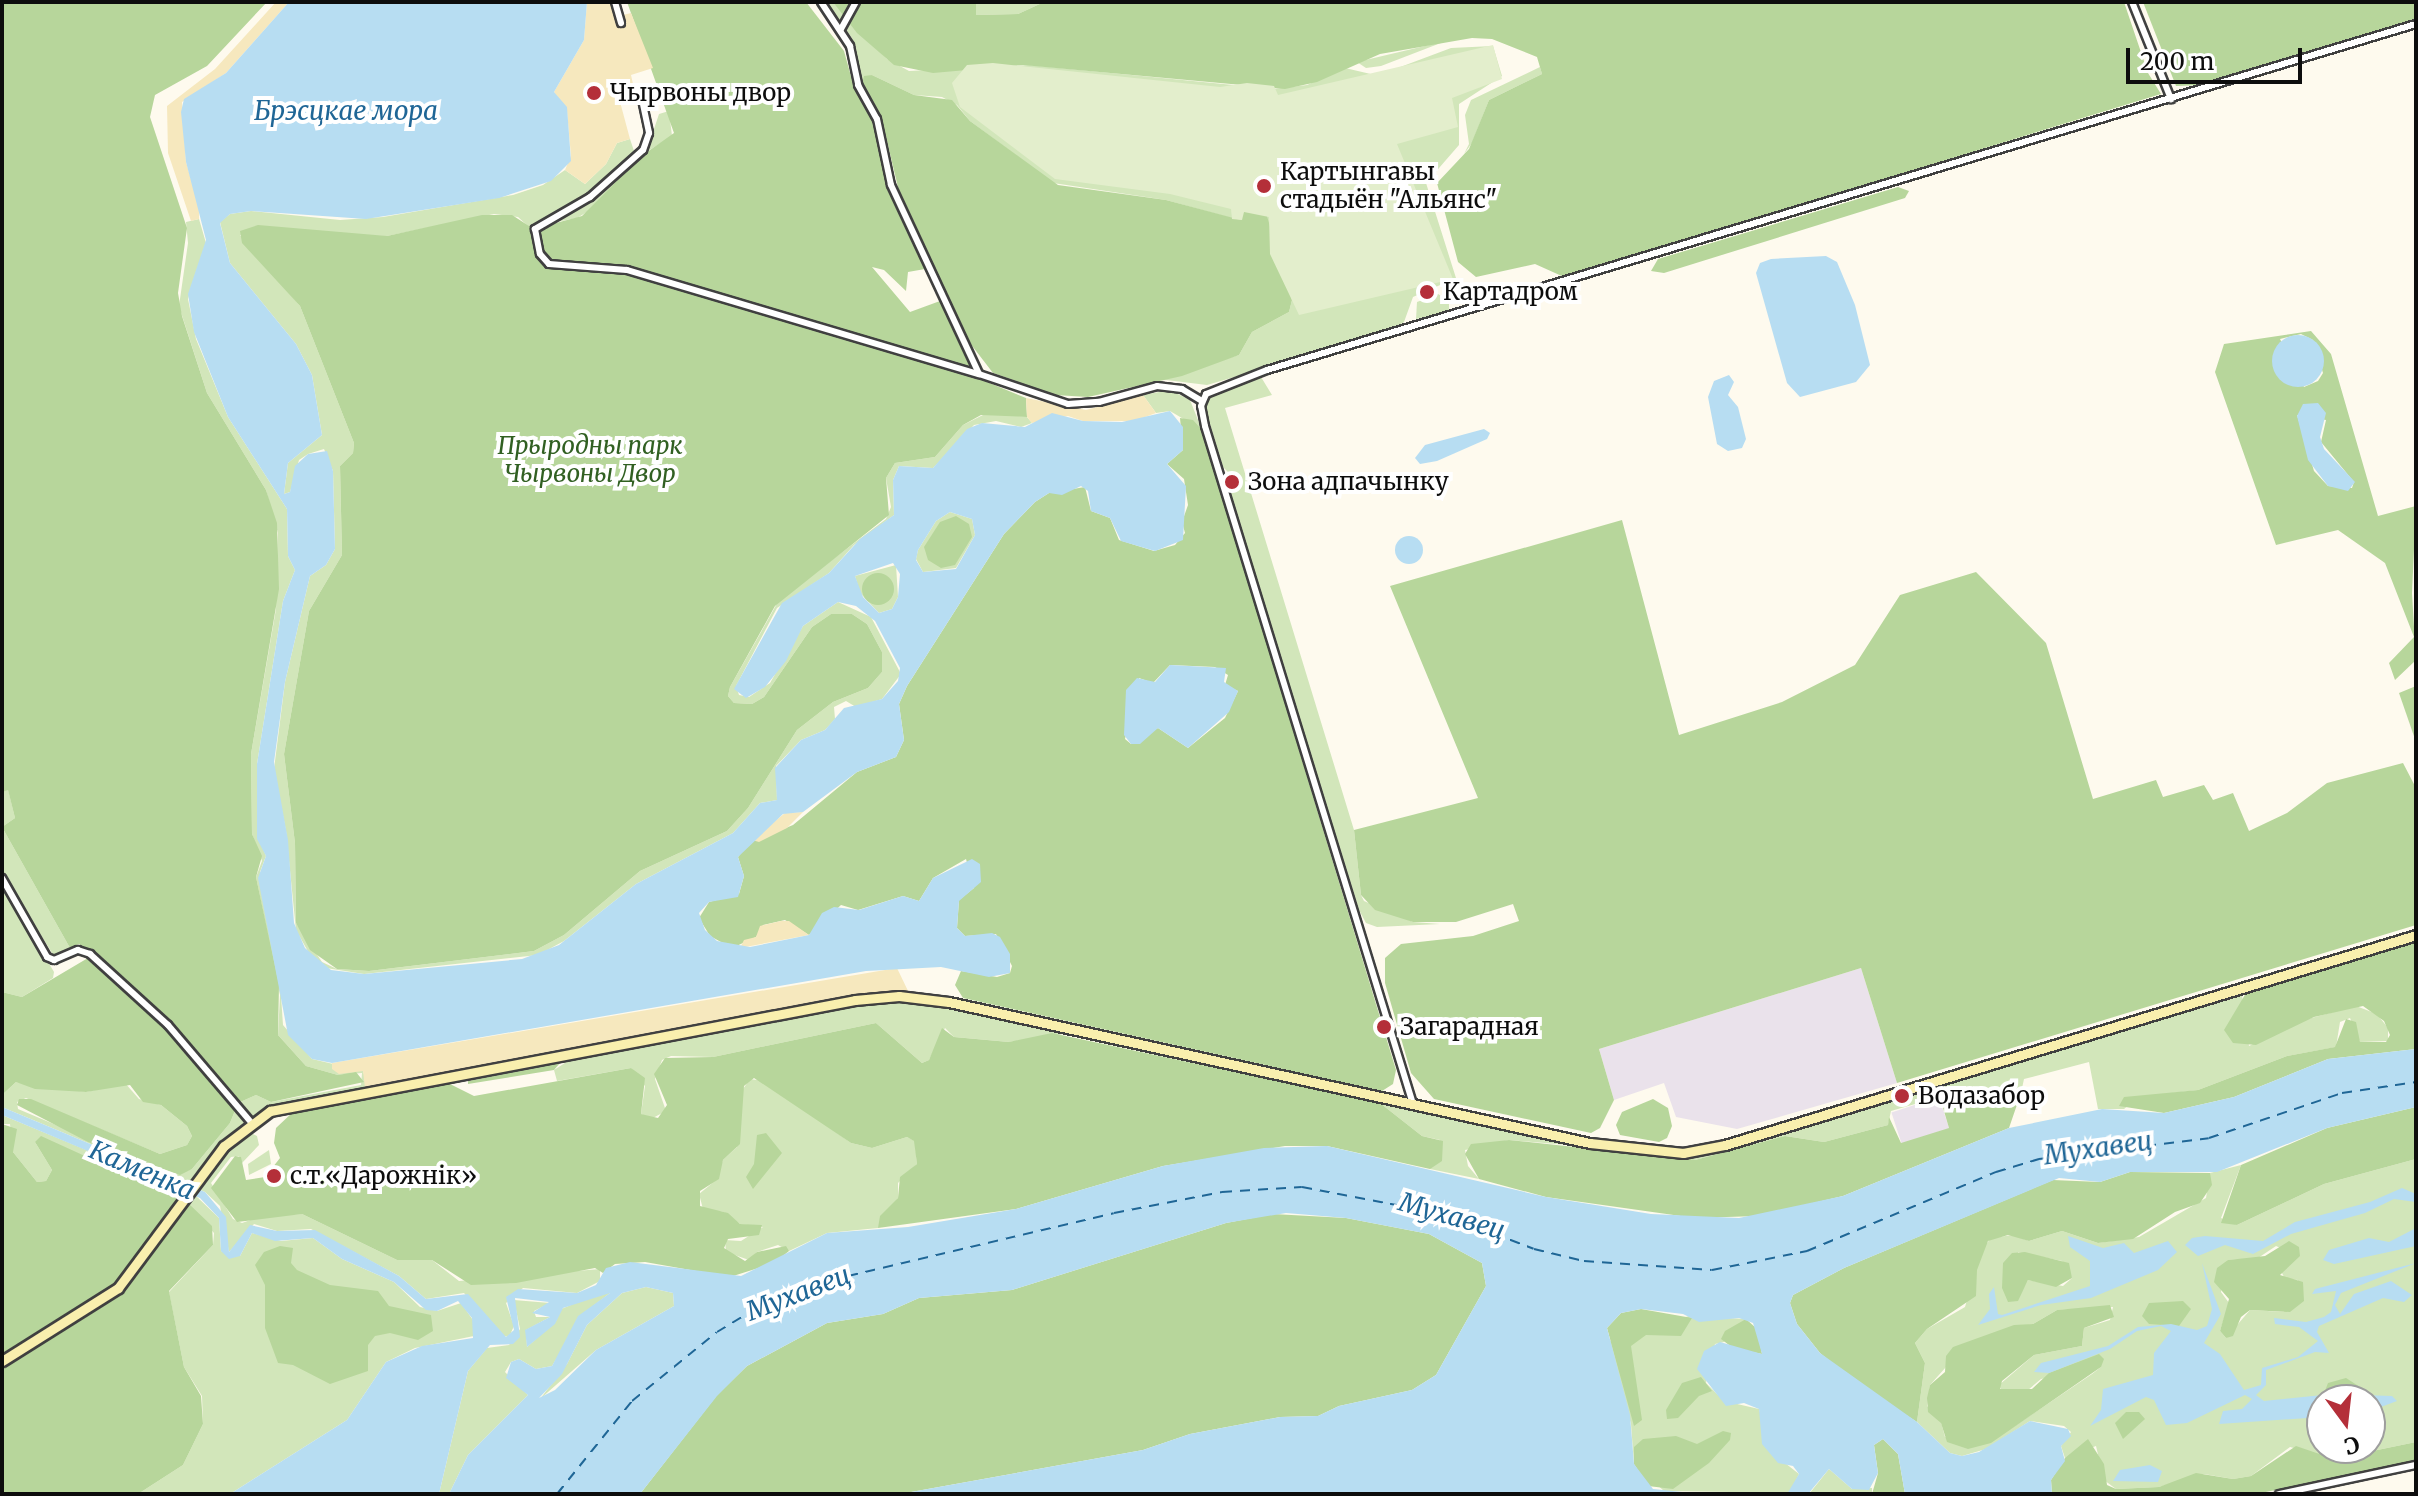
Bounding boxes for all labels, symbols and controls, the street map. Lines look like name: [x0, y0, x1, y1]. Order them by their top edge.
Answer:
scale bar: [2130, 32, 2306, 82]
text: 200 m: [2140, 46, 2214, 77]
place label: Чырвоны двор: [610, 79, 791, 107]
marker: Чырвоны двор: [585, 84, 603, 102]
water label: Брэсцкае мора: [254, 95, 438, 127]
place label: Картынгавы стадыён "Альянс": [1280, 158, 1497, 214]
marker: Картынгавы стадыён "Альянс": [1255, 177, 1273, 195]
place label: Картадром: [1443, 278, 1578, 306]
marker: Картадром: [1418, 283, 1436, 301]
park label: Прыродны парк Чырвоны Двор: [497, 432, 683, 488]
place label: Зона адпачынку: [1248, 468, 1449, 496]
marker: Зона адпачынку: [1223, 473, 1241, 491]
place label: Загарадная: [1400, 1013, 1539, 1041]
marker: Загарадная: [1375, 1018, 1393, 1036]
place label: Водазабор: [1918, 1082, 2045, 1110]
marker: Водазабор: [1893, 1087, 1911, 1105]
water label: Мухавец: [2042, 1125, 2154, 1171]
water label: Каменка: [85, 1134, 199, 1206]
place label: с.т.«Дарожнік»: [290, 1162, 477, 1190]
marker: с.т.«Дарожнік»: [265, 1167, 283, 1185]
water label: Мухавец: [1395, 1186, 1509, 1246]
water label: Мухавец: [742, 1259, 854, 1327]
north arrow: [2306, 1384, 2386, 1464]
text: С: [2341, 1430, 2362, 1461]

